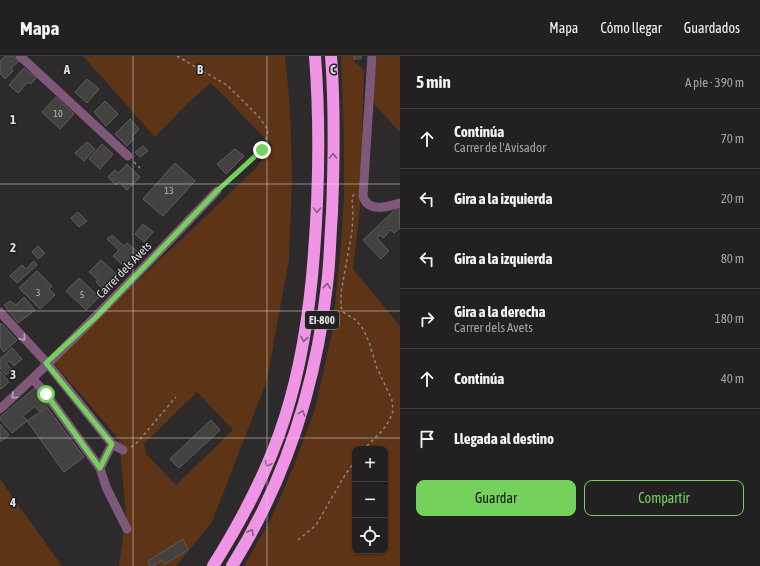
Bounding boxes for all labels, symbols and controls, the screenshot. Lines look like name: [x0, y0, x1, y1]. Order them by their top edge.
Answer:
text: Mapa: [20, 17, 59, 39]
text: Mapa: [549, 20, 578, 36]
text: Cómo llegar: [600, 20, 662, 36]
text: Guardados: [684, 20, 740, 36]
text: A: [63, 62, 71, 77]
text: B: [197, 62, 204, 77]
text: C: [330, 62, 336, 77]
text: 5 min: [416, 72, 451, 92]
text: A pie · 390 m: [685, 75, 744, 90]
house number: 10: [53, 108, 63, 119]
text: 1: [10, 112, 16, 127]
text: Continúa: [454, 123, 504, 140]
icon: ahead: [416, 128, 438, 150]
text: 70 m: [721, 131, 744, 146]
text: Carrer de l'Avisador: [454, 140, 546, 155]
route end: [253, 141, 271, 159]
one-way arrow: [329, 153, 337, 159]
house number: 13: [164, 185, 174, 196]
icon: left: [416, 188, 438, 210]
text: Gira a la izquierda: [454, 190, 552, 207]
text: 20 m: [721, 191, 744, 206]
one-way arrow: [313, 207, 321, 213]
street label: Carrer dels Avets: [94, 239, 154, 301]
text: 2: [10, 240, 16, 255]
icon: left: [416, 248, 438, 270]
text: Gira a la izquierda: [454, 250, 552, 267]
text: 80 m: [721, 251, 744, 266]
one-way arrow: [322, 283, 331, 289]
house number: 3: [36, 287, 41, 298]
house number: 5: [80, 289, 85, 300]
text: Gira a la derecha: [454, 303, 545, 320]
icon: right: [416, 308, 438, 330]
road number: EI-800: [305, 311, 339, 329]
text: 180 m: [715, 311, 744, 326]
text: Carrer dels Avets: [454, 320, 533, 335]
one-way arrow: [19, 333, 26, 340]
one-way arrow: [300, 336, 308, 342]
text: 3: [10, 367, 16, 382]
icon: ahead: [416, 368, 438, 390]
text: Continúa: [454, 370, 504, 387]
text: 40 m: [721, 371, 744, 386]
route start: [37, 385, 55, 403]
one-way arrow: [11, 392, 19, 399]
one-way arrow: [297, 410, 306, 417]
icon: arrive: [416, 428, 438, 450]
text: Llegada al destino: [454, 430, 554, 447]
map controls: [352, 446, 388, 554]
button: +: [352, 446, 388, 482]
one-way arrow: [265, 459, 273, 467]
button: Guardar: [416, 480, 576, 516]
button: Compartir: [584, 480, 744, 516]
button: −: [352, 482, 388, 518]
text: 4: [9, 495, 16, 510]
button: locate: [352, 518, 388, 554]
one-way arrow: [247, 529, 254, 537]

